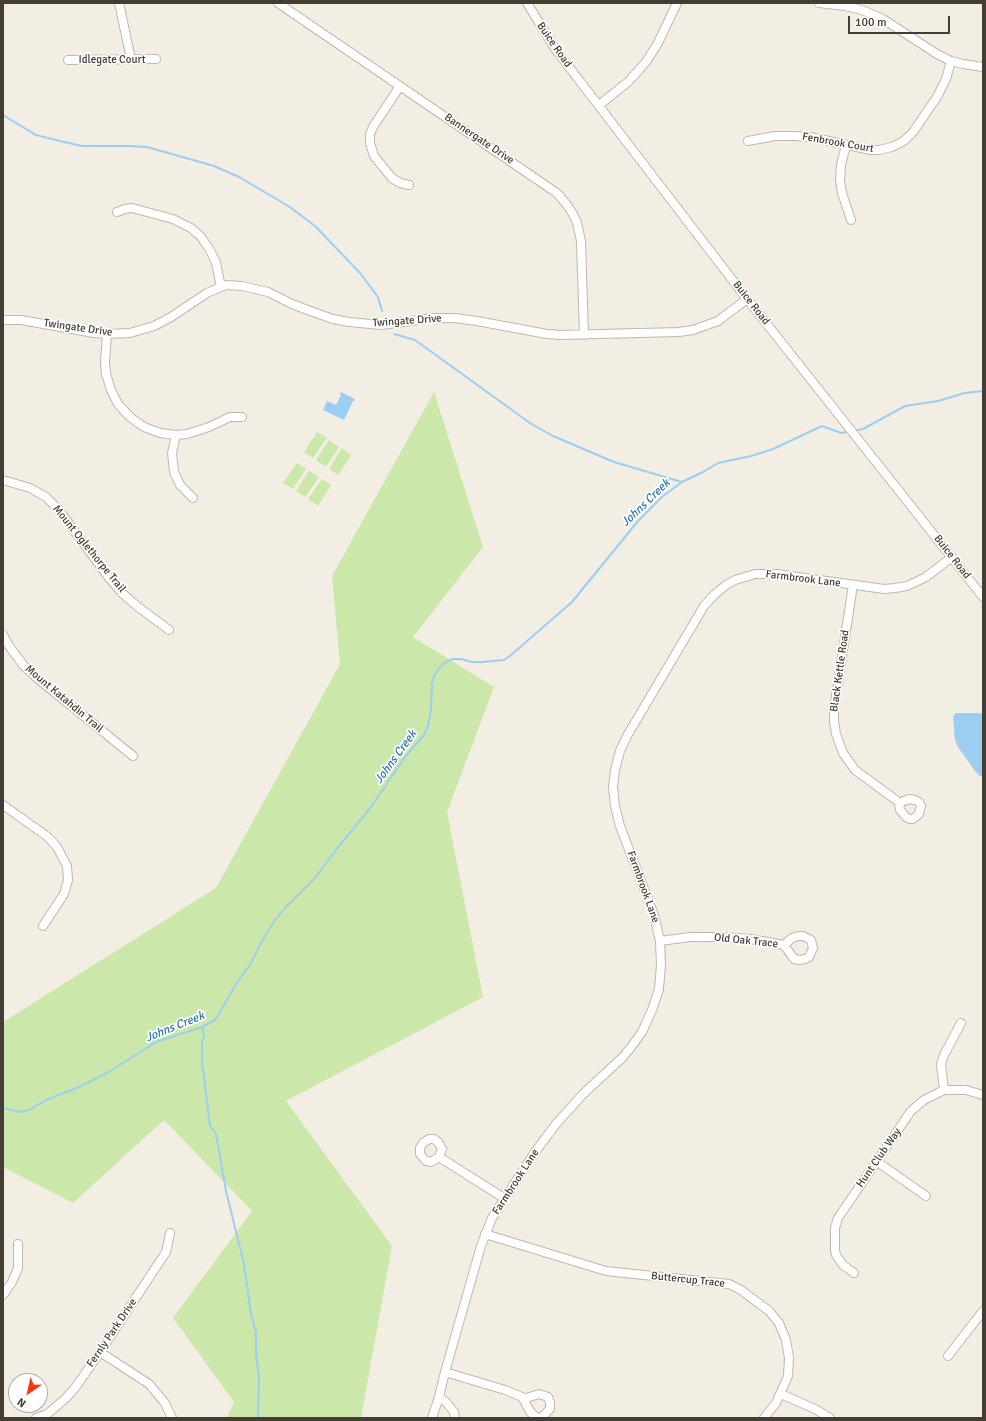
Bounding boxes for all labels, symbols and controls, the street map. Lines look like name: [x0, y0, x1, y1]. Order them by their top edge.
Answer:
scale bar: [850, 8, 952, 34]
text: 100 m: [855, 15, 887, 30]
street label: Buice Road: [534, 20, 574, 70]
street label: Idlegate Court: [78, 53, 146, 67]
street label: Bannergate Drive: [442, 111, 516, 167]
street label: Fenbrook Court: [801, 130, 875, 156]
street label: Buice Road: [730, 278, 772, 328]
street label: Twingate Drive: [372, 312, 442, 330]
street label: Twingate Drive: [43, 317, 113, 339]
water label: Johns Creek: [619, 476, 673, 530]
street label: Mount Oglethorpe Trail: [50, 503, 128, 595]
street label: Buice Road: [931, 532, 973, 582]
street label: Farmbrook Lane: [765, 568, 841, 590]
street label: Black Kettle Road: [828, 629, 852, 713]
street label: Mount Katahdin Trail: [22, 662, 106, 736]
water label: Johns Creek: [372, 728, 420, 786]
street label: Farmbrook Lane: [624, 849, 662, 925]
street label: Old Oak Trace: [713, 931, 779, 951]
water label: Johns Creek: [144, 1009, 206, 1045]
street label: Hunt Club Way: [854, 1126, 904, 1190]
street label: Farmbrook Lane: [490, 1147, 542, 1217]
street label: Buttercup Trace: [650, 1270, 726, 1290]
street label: Fernly Park Drive: [84, 1296, 140, 1370]
north arrow: [8, 1373, 48, 1413]
text: N: [15, 1395, 28, 1410]

